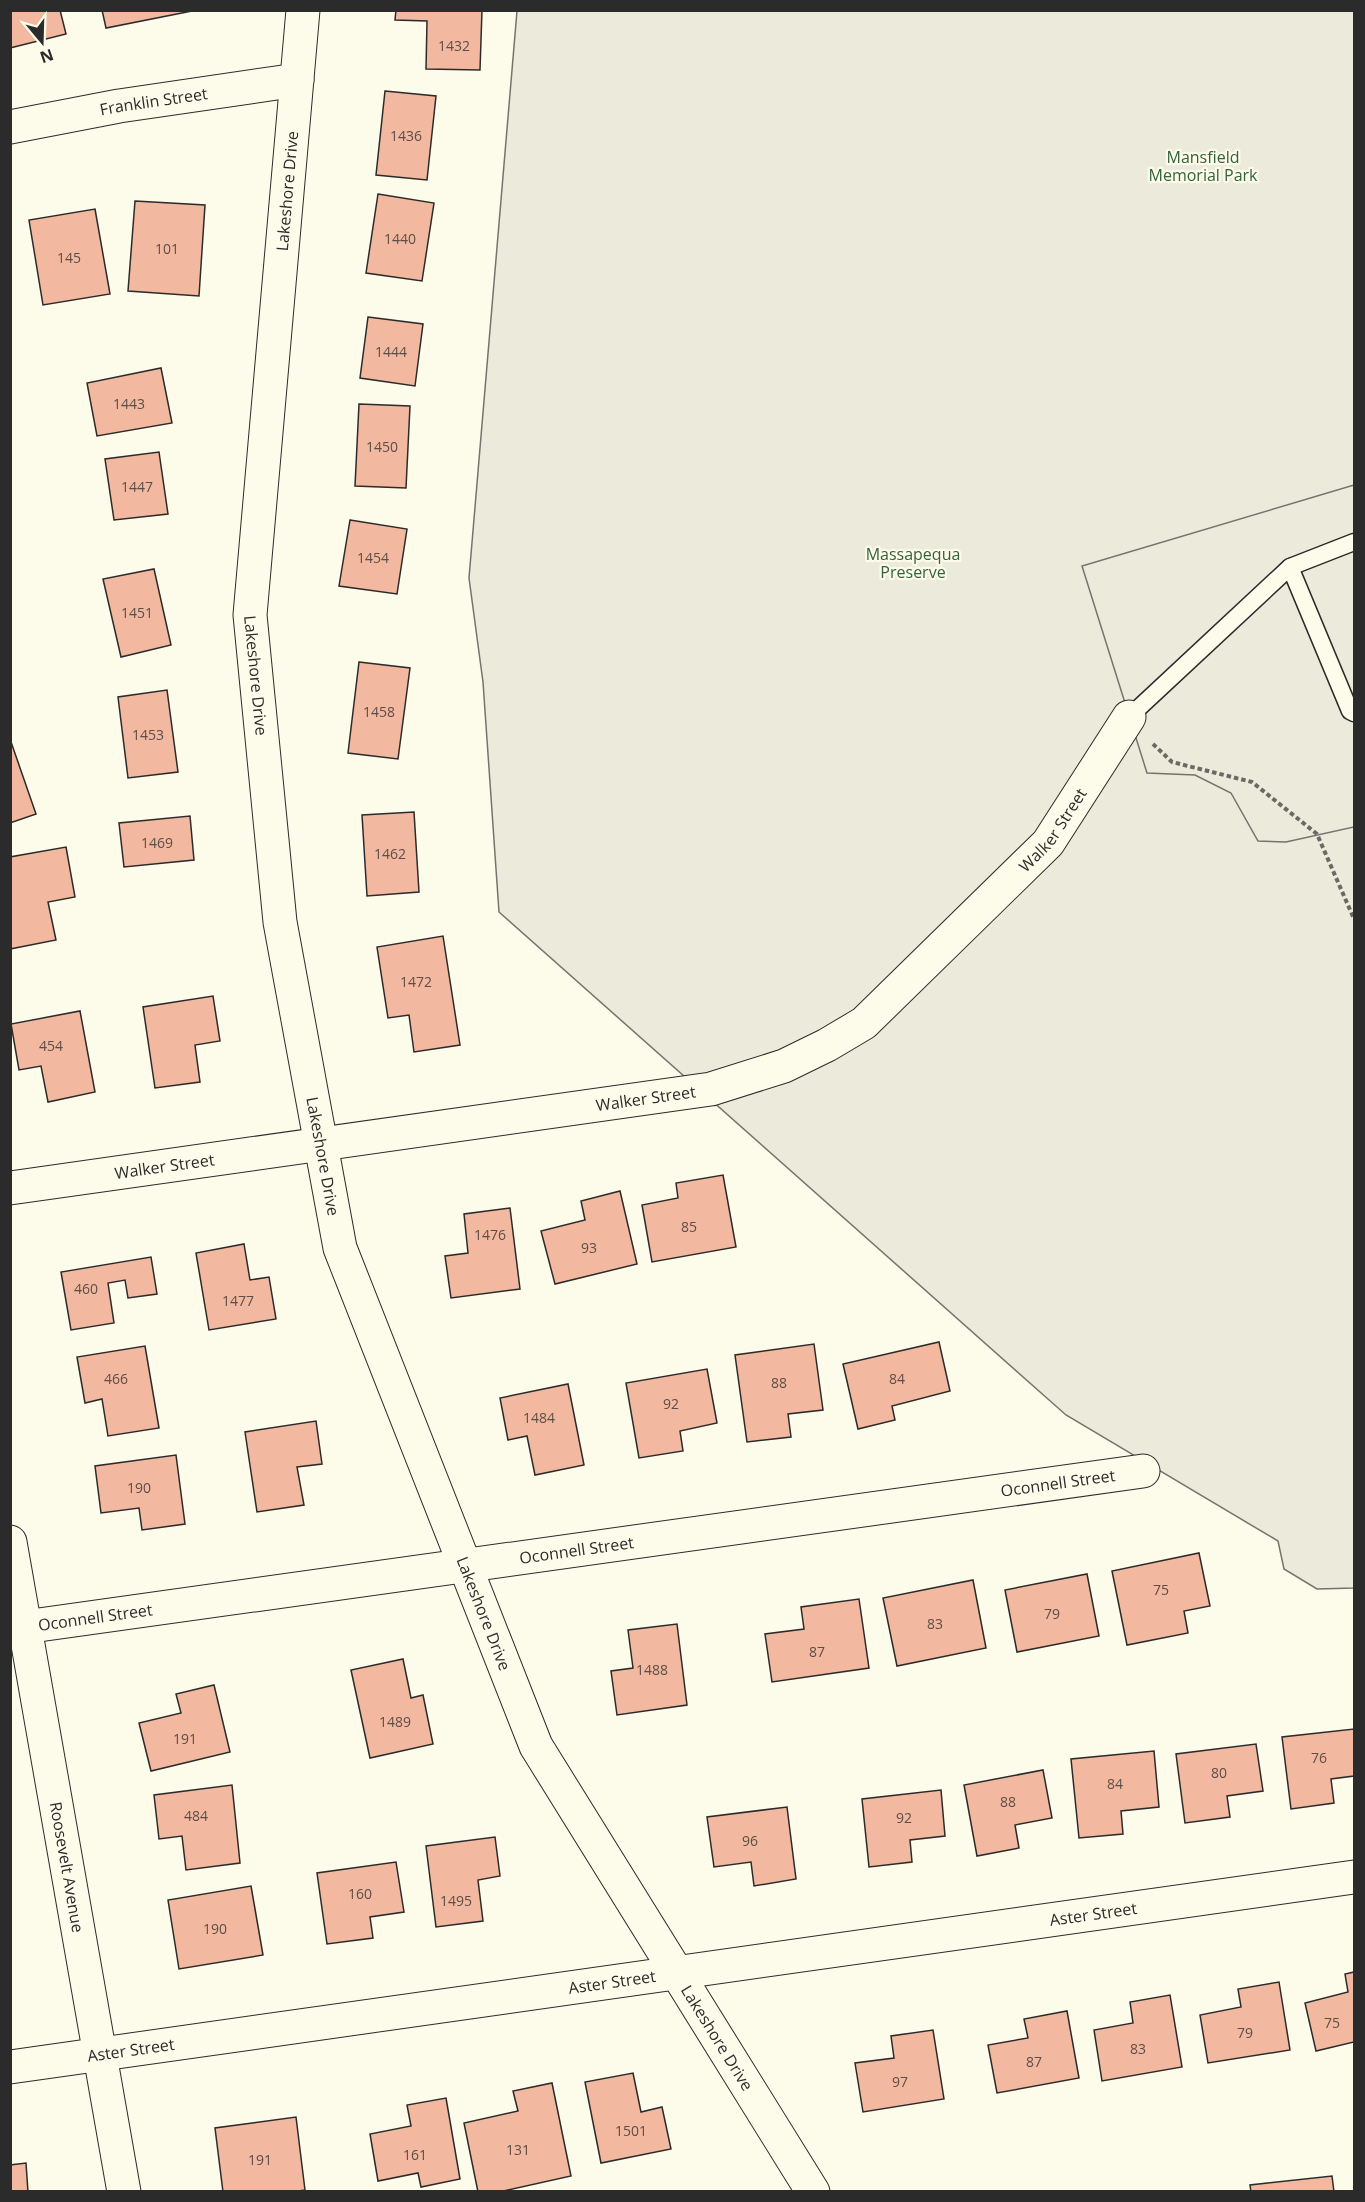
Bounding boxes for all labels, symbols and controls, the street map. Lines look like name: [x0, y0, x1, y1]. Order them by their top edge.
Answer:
north arrow: [12, 12, 72, 72]
house number: 1432: [438, 36, 470, 55]
text: N: [37, 44, 57, 69]
street label: Franklin Street: [98, 82, 209, 120]
house number: 1436: [390, 126, 422, 145]
street label: Lakeshore Drive: [271, 130, 303, 252]
park label: Mansfield Memorial Park: [1149, 146, 1258, 186]
house number: 1440: [384, 229, 416, 248]
house number: 101: [155, 239, 179, 258]
house number: 145: [57, 248, 81, 267]
house number: 1444: [375, 342, 407, 361]
house number: 1443: [113, 394, 145, 413]
house number: 1450: [366, 437, 398, 456]
house number: 1447: [121, 477, 153, 496]
park label: Massapequa Preserve: [866, 543, 960, 583]
house number: 1454: [357, 548, 389, 567]
house number: 1451: [121, 603, 153, 622]
street label: Lakeshore Drive: [239, 614, 273, 736]
house number: 1458: [363, 702, 395, 721]
house number: 1453: [132, 725, 164, 744]
street label: Walker Street: [1014, 783, 1092, 877]
house number: 1469: [141, 833, 173, 852]
house number: 1462: [374, 844, 406, 863]
house number: 1472: [400, 972, 432, 991]
house number: 454: [39, 1036, 63, 1055]
street label: Walker Street: [594, 1080, 697, 1116]
street label: Lakeshore Drive: [301, 1095, 345, 1218]
street label: Walker Street: [113, 1148, 216, 1184]
house number: 85: [681, 1217, 697, 1236]
house number: 1476: [474, 1225, 506, 1244]
house number: 93: [581, 1238, 597, 1257]
house number: 460: [74, 1279, 98, 1298]
house number: 1477: [222, 1291, 254, 1310]
house number: 466: [104, 1369, 128, 1388]
house number: 84: [889, 1369, 905, 1388]
house number: 88: [771, 1373, 787, 1392]
house number: 92: [663, 1394, 679, 1413]
house number: 1484: [523, 1408, 555, 1427]
street label: Oconnell Street: [999, 1464, 1117, 1502]
house number: 190: [127, 1478, 151, 1497]
street label: Oconnell Street: [518, 1531, 635, 1569]
street label: Lakeshore Drive: [452, 1553, 516, 1674]
house number: 75: [1153, 1580, 1169, 1599]
street label: Oconnell Street: [37, 1598, 154, 1636]
house number: 79: [1044, 1604, 1060, 1623]
house number: 83: [927, 1614, 943, 1633]
house number: 87: [809, 1642, 825, 1661]
house number: 1488: [636, 1660, 668, 1679]
house number: 1489: [379, 1712, 411, 1731]
house number: 191: [173, 1729, 197, 1748]
house number: 76: [1311, 1748, 1327, 1767]
house number: 80: [1211, 1763, 1227, 1782]
house number: 84: [1107, 1774, 1123, 1793]
house number: 88: [1000, 1792, 1016, 1811]
street label: Roosevelt Avenue: [45, 1800, 89, 1934]
house number: 484: [184, 1806, 208, 1825]
house number: 92: [896, 1808, 912, 1827]
house number: 96: [742, 1831, 758, 1850]
house number: 160: [348, 1884, 372, 1903]
house number: 1495: [440, 1891, 472, 1910]
street label: Aster Street: [1048, 1897, 1139, 1931]
house number: 190: [203, 1919, 227, 1938]
street label: Aster Street: [567, 1965, 657, 1999]
street label: Lakeshore Drive: [676, 1981, 758, 2095]
house number: 75: [1324, 2013, 1340, 2032]
house number: 79: [1237, 2023, 1253, 2042]
street label: Aster Street: [86, 2033, 176, 2067]
house number: 83: [1130, 2039, 1146, 2058]
house number: 87: [1026, 2052, 1042, 2071]
house number: 97: [892, 2072, 908, 2091]
house number: 1501: [615, 2121, 647, 2140]
house number: 131: [506, 2140, 530, 2159]
house number: 161: [403, 2145, 427, 2164]
house number: 191: [248, 2150, 272, 2169]

